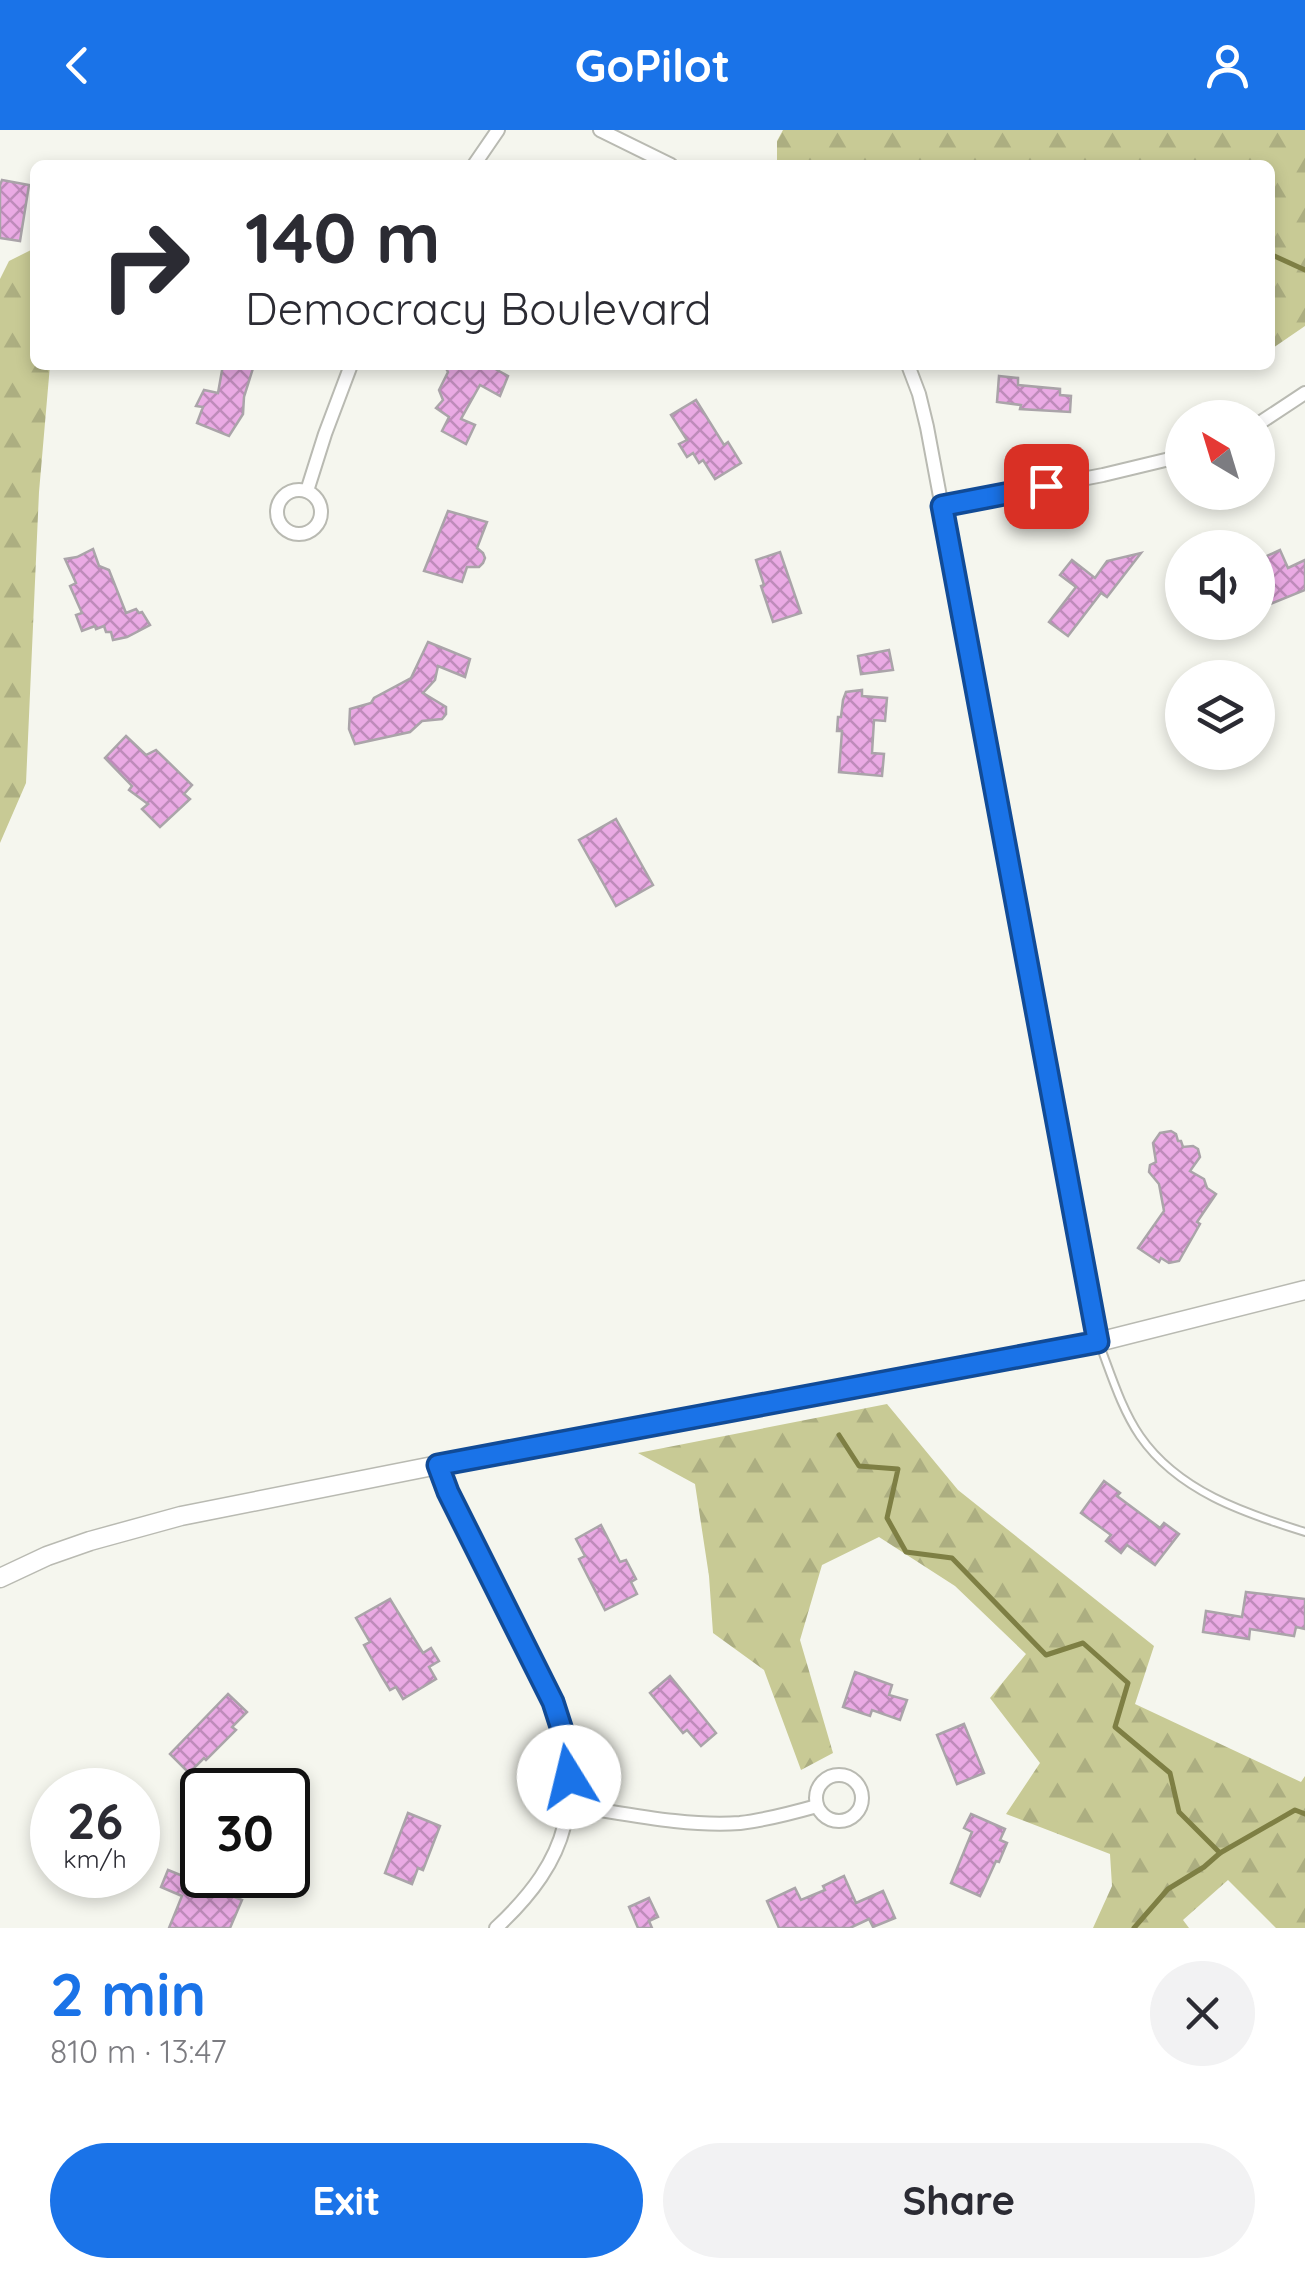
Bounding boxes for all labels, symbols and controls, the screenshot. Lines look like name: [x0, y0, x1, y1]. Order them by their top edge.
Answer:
text: GoPilot: [575, 37, 730, 93]
icon: back: [50, 38, 105, 93]
icon: person: [1200, 38, 1255, 93]
text: 140 m: [245, 193, 441, 281]
icon: right: [80, 200, 210, 330]
text: Democracy Boulevard: [245, 280, 712, 336]
north arrow: [1165, 400, 1275, 510]
map controls: [1165, 400, 1275, 770]
pin: [1004, 444, 1089, 529]
icon: arrive: [1019, 459, 1074, 514]
button: sound: [1165, 530, 1275, 640]
button: layers: [1165, 660, 1275, 770]
position arrow: [517, 1725, 621, 1829]
speed limit sign: 30: [180, 1768, 310, 1898]
text: 26: [67, 1789, 123, 1852]
text: km/h: [63, 1843, 127, 1874]
text: 2 min: [50, 1956, 206, 2031]
button: close: [1150, 1961, 1255, 2066]
text: 810 m · 13:47: [50, 2031, 227, 2071]
button: Exit: [50, 2143, 643, 2258]
button: Share: [663, 2143, 1255, 2258]

